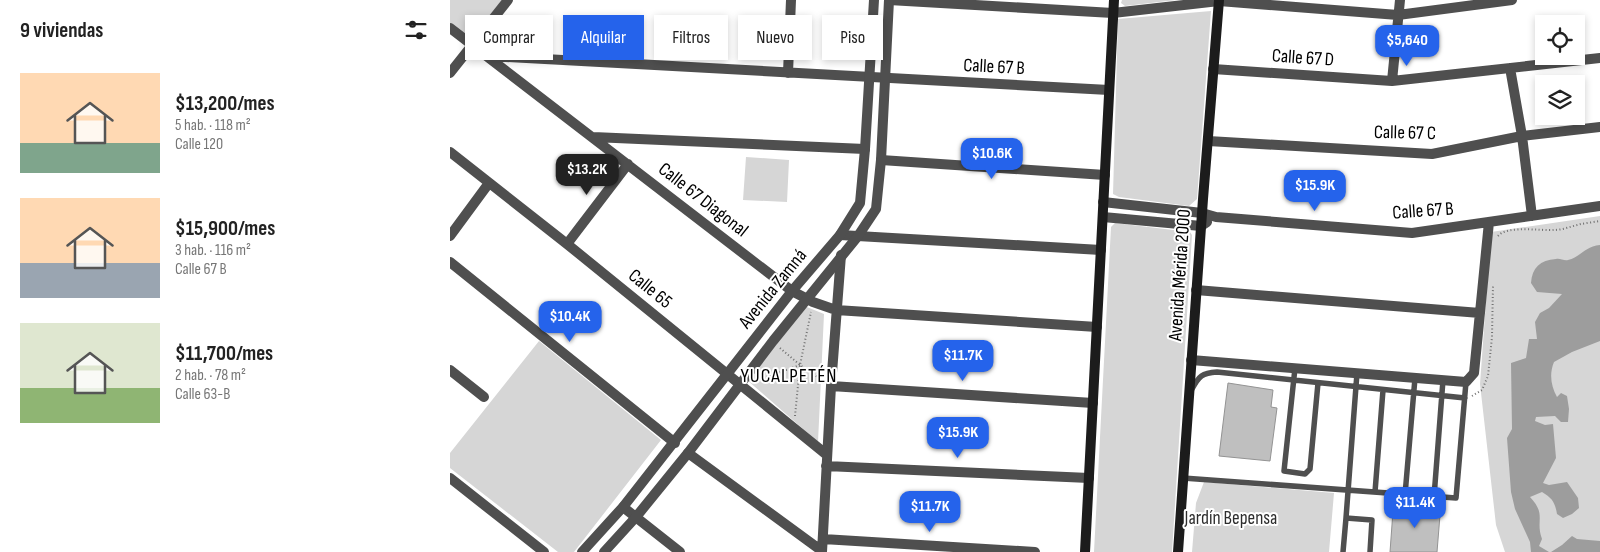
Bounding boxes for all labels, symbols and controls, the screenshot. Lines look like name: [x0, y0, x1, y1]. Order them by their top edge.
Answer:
chip: Comprar: [465, 15, 553, 60]
chip: Alquilar: [563, 15, 644, 60]
chip: Filtros: [654, 15, 728, 60]
chip: Nuevo: [738, 15, 812, 60]
chip: Piso: [822, 15, 883, 60]
map controls: [1535, 15, 1585, 125]
button: locate: [1535, 15, 1585, 65]
icon: filters: [402, 16, 430, 44]
text: 9 viviendas: [20, 18, 103, 43]
pin: $5,640: [1366, 24, 1448, 67]
text: $5,640: [1386, 31, 1428, 50]
street label: Calle 67 D: [1271, 44, 1335, 72]
street label: Calle 67 B: [963, 54, 1025, 80]
button: layers: [1535, 75, 1585, 125]
text: $13,200/mes: [175, 91, 275, 116]
icon: home: [60, 93, 120, 153]
text: 5 hab. · 118 m²: [175, 116, 251, 135]
street label: Calle 67 C: [1374, 121, 1436, 145]
text: Calle 120: [175, 135, 223, 154]
pin: $10.6K: [951, 138, 1033, 180]
text: $10.6K: [972, 144, 1012, 163]
pin: $13.2K: [546, 154, 628, 196]
street label: Calle 67 Diagonal: [654, 158, 752, 242]
text: $13.2K: [567, 160, 607, 179]
pin: $15.9K: [1274, 170, 1356, 212]
text: $15.9K: [1295, 176, 1335, 195]
street label: Calle 67 B: [1392, 197, 1454, 225]
street label: Avenida Mérida 2000: [1164, 208, 1196, 343]
text: $15,900/mes: [175, 216, 275, 241]
icon: home: [60, 218, 120, 278]
text: 3 hab. · 116 m²: [175, 241, 251, 260]
street label: Avenida Zamná: [733, 245, 812, 334]
text: Calle 67 B: [175, 260, 227, 279]
street label: Calle 65: [623, 264, 677, 314]
pin: $10.4K: [529, 300, 611, 343]
text: $10.4K: [550, 307, 590, 326]
pin: $11.7K: [922, 340, 1004, 382]
text: $11,700/mes: [175, 341, 273, 366]
icon: home: [60, 343, 120, 403]
text: $11.7K: [943, 346, 983, 365]
district label: YUCALPETÉN: [740, 364, 838, 388]
text: 2 hab. · 78 m²: [175, 366, 246, 385]
text: Calle 63-B: [175, 385, 230, 404]
pin: $15.9K: [917, 416, 999, 459]
text: $15.9K: [938, 423, 978, 442]
pin: $11.4K: [1374, 486, 1456, 529]
pin: $11.7K: [889, 490, 971, 533]
text: $11.4K: [1395, 493, 1435, 512]
text: $11.7K: [910, 497, 950, 516]
park label: Jardín Bepensa: [1184, 507, 1277, 530]

